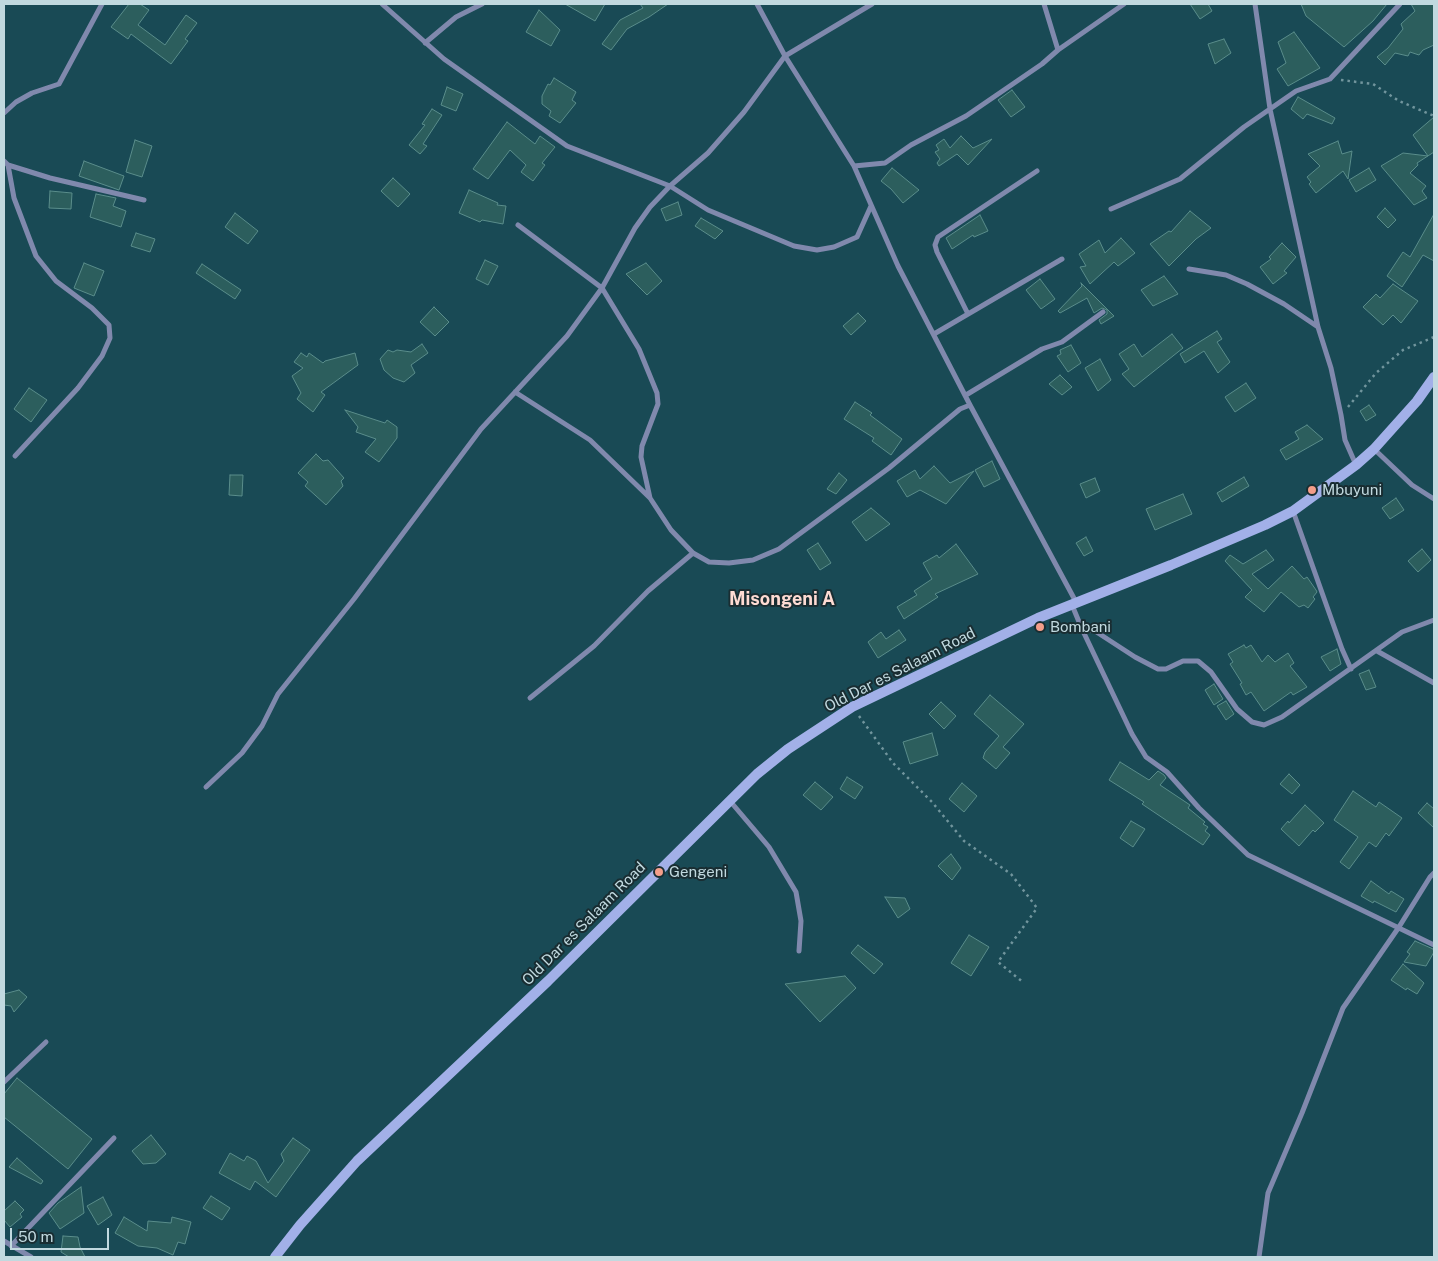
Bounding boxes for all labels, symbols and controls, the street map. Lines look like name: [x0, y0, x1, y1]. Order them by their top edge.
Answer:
place label: Mbuyuni: [1322, 481, 1382, 499]
marker: Mbuyuni: [1306, 484, 1318, 496]
district label: Misongeni A: [729, 588, 835, 610]
place label: Bombani: [1050, 618, 1111, 636]
marker: Bombani: [1034, 621, 1046, 633]
street label: Old Dar es Salaam Road: [822, 624, 978, 716]
street label: Old Dar es Salaam Road: [519, 859, 649, 989]
place label: Gengeni: [669, 863, 727, 881]
marker: Gengeni: [653, 866, 665, 878]
scale bar: [12, 1218, 111, 1250]
text: 50 m: [18, 1228, 53, 1245]

